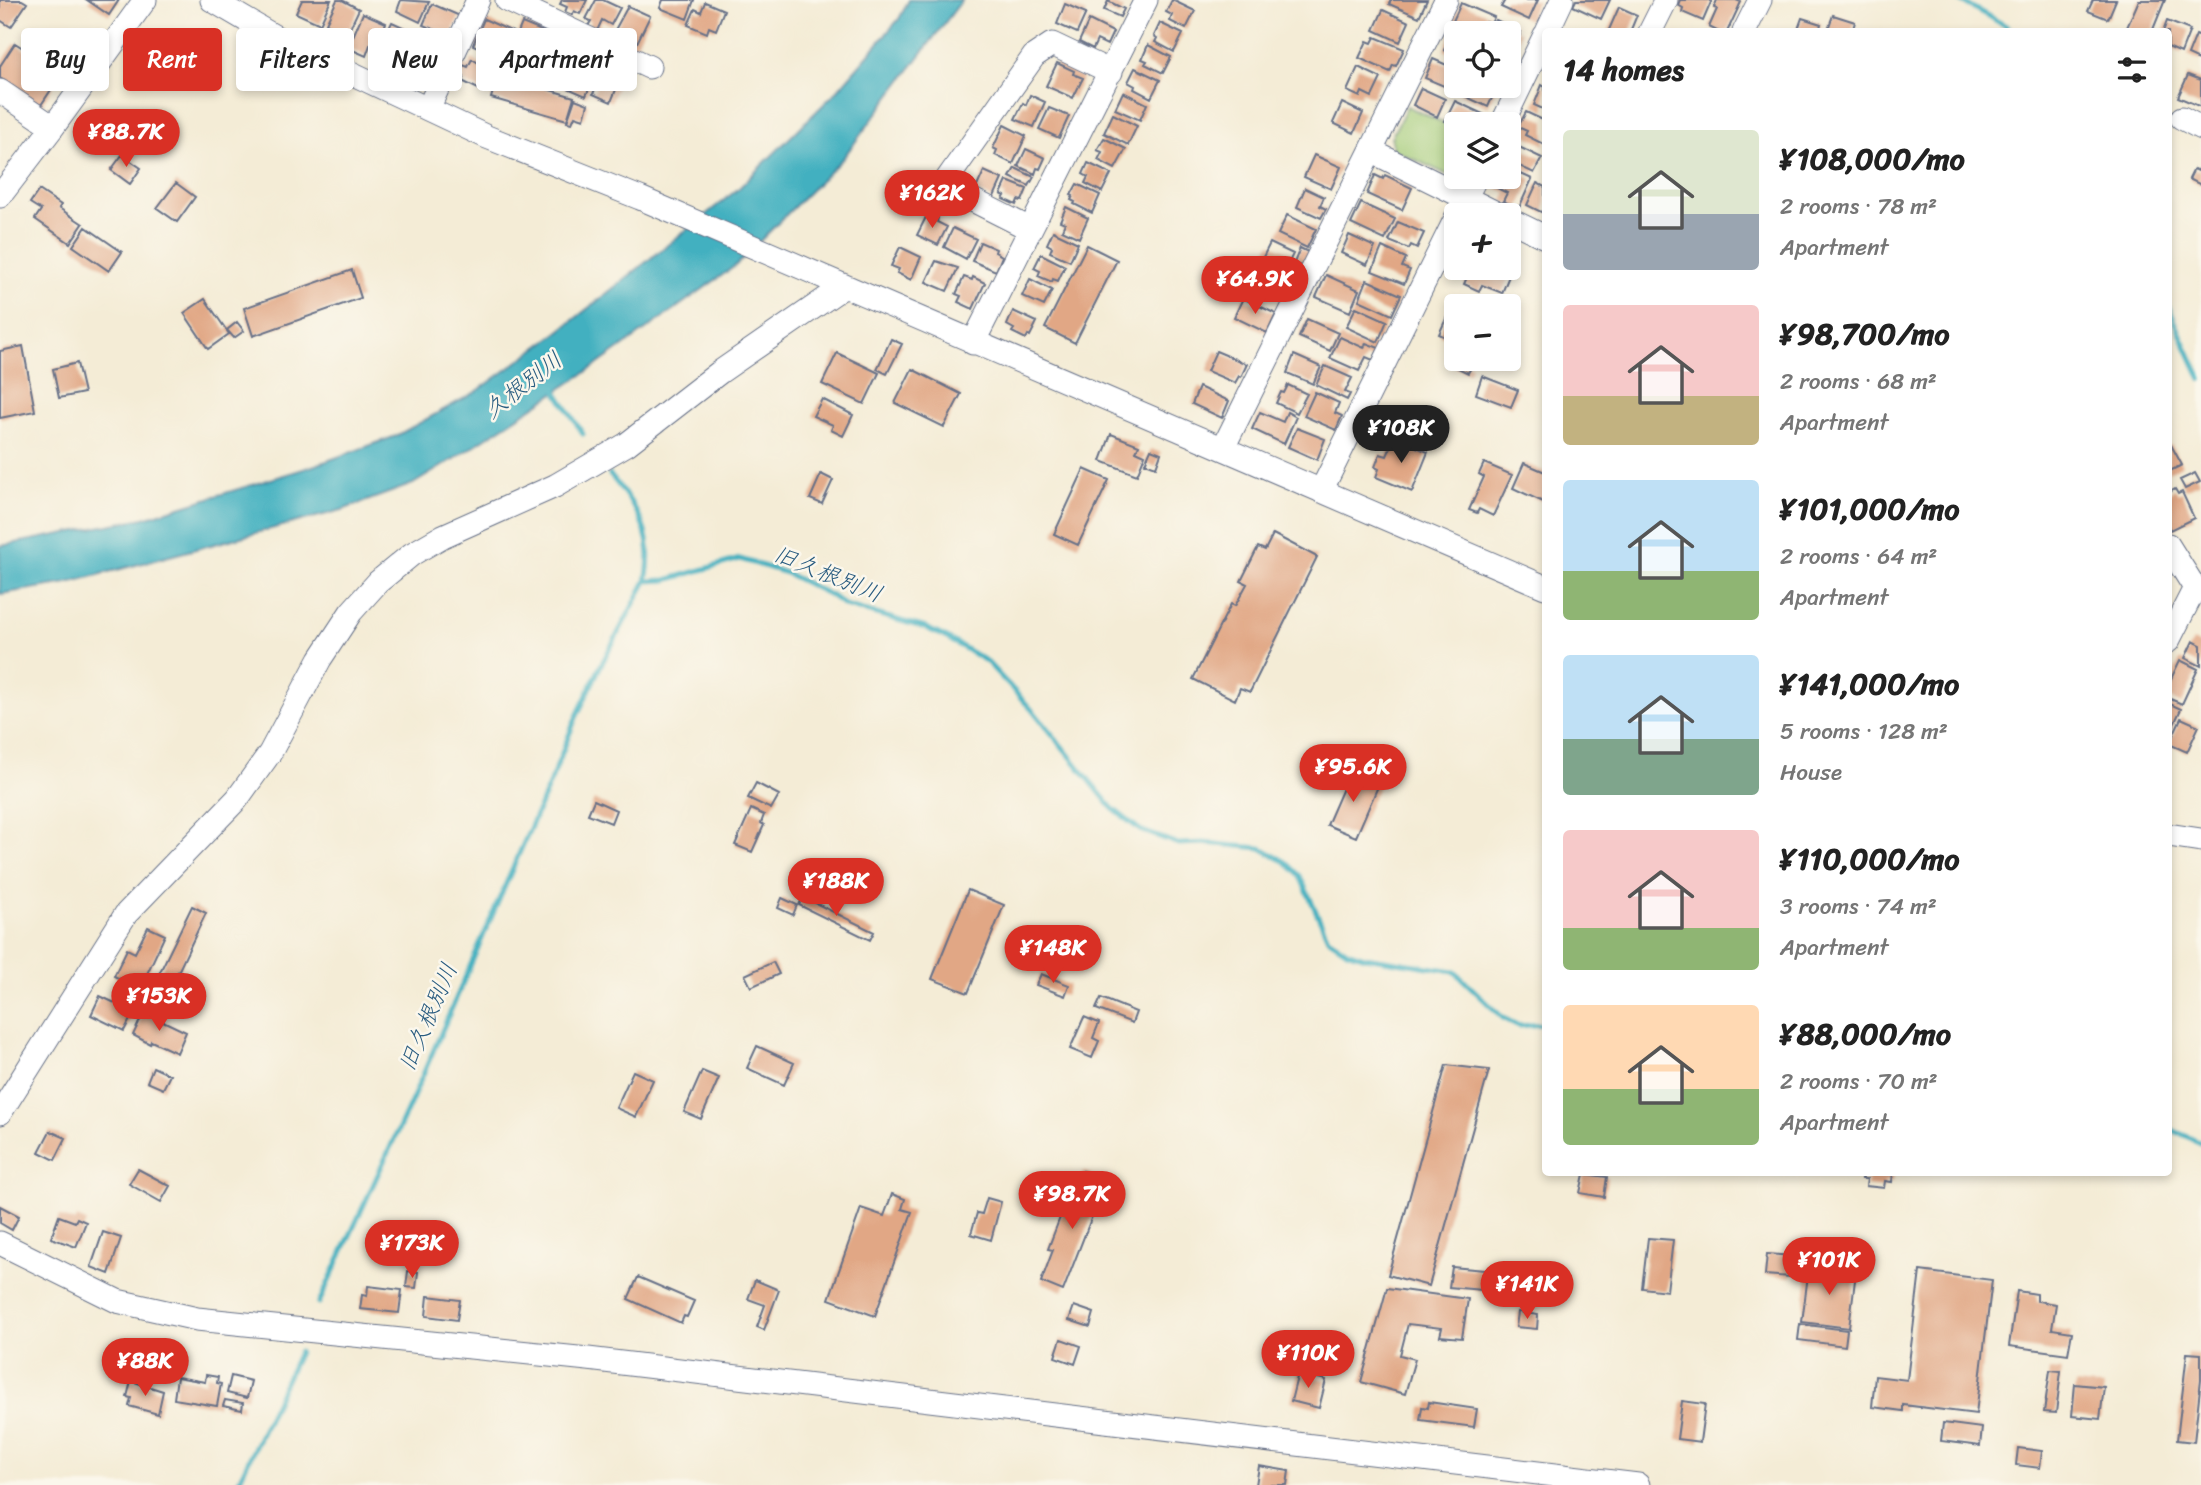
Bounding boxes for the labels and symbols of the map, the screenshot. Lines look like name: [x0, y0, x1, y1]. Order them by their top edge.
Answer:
pin: ¥88.7K: [69, 110, 183, 169]
pin: ¥162K: [883, 170, 981, 230]
pin: ¥64.9K: [1198, 256, 1312, 316]
water label: 久根別川: [474, 341, 572, 429]
pin: ¥108K: [1352, 406, 1450, 465]
water label: 旧久根別川: [767, 533, 889, 615]
pin: ¥95.6K: [1296, 744, 1410, 804]
pin: ¥188K: [787, 858, 885, 918]
pin: ¥148K: [1004, 926, 1102, 985]
water label: 旧久根別川: [387, 956, 469, 1078]
pin: ¥153K: [110, 974, 208, 1033]
pin: ¥98.7K: [1015, 1172, 1129, 1231]
pin: ¥173K: [363, 1220, 461, 1280]
pin: ¥101K: [1780, 1238, 1878, 1297]
pin: ¥141K: [1478, 1262, 1576, 1321]
pin: ¥110K: [1259, 1330, 1357, 1390]
pin: ¥88K: [104, 1338, 186, 1398]

